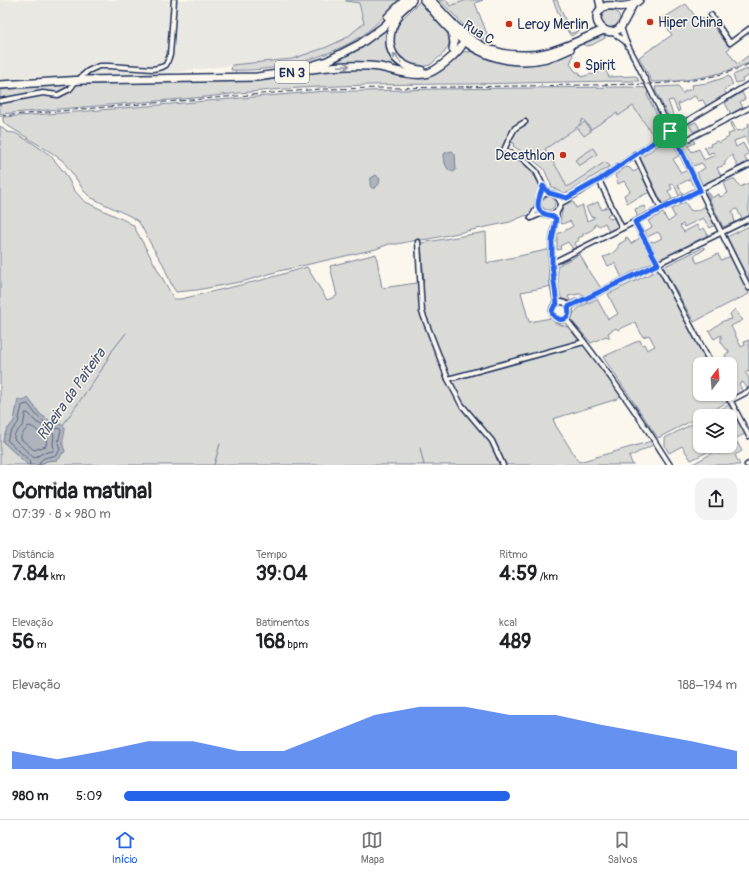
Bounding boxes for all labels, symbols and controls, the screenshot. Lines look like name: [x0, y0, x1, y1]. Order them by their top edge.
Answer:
place label: Hiper China: [658, 14, 723, 31]
street label: Rua C: [460, 16, 498, 49]
place label: Leroy Merlin: [517, 16, 589, 33]
marker: Hiper China: [645, 17, 655, 27]
marker: Leroy Merlin: [504, 19, 514, 29]
one-way arrow: [392, 53, 401, 63]
place label: Spirit: [585, 57, 616, 74]
marker: Spirit: [572, 60, 582, 70]
road number: EN 3: [275, 61, 309, 83]
one-way arrow: [337, 63, 350, 70]
pin: [653, 114, 687, 148]
icon: arrive: [659, 120, 681, 142]
place label: Decathlon: [495, 147, 555, 164]
marker: Decathlon: [558, 150, 568, 160]
water label: Ribeira da Paiteira: [33, 344, 111, 444]
north arrow: [693, 357, 737, 401]
map controls: [693, 357, 737, 453]
button: layers: [693, 409, 737, 453]
text: Corrida matinal: [12, 477, 152, 505]
button: share: [695, 478, 737, 520]
text: 07:39 · 8 × 980 m: [12, 506, 111, 522]
text: Distância: [12, 548, 54, 561]
text: Tempo: [256, 548, 287, 561]
text: Ritmo: [499, 548, 528, 561]
text: 7.84: [12, 561, 49, 586]
text: 39:04: [256, 561, 308, 586]
text: 4:59: [499, 561, 537, 586]
text: km: [49, 570, 65, 583]
text: /km: [537, 570, 558, 583]
text: Elevação: [12, 616, 53, 629]
text: Batimentos: [256, 616, 309, 629]
text: kcal: [499, 616, 517, 629]
text: 56: [12, 629, 34, 654]
text: 168: [256, 629, 285, 654]
text: 489: [499, 629, 531, 654]
text: m: [34, 638, 47, 651]
text: bpm: [285, 638, 308, 651]
text: Elevação: [12, 677, 61, 693]
text: 188–194 m: [677, 677, 737, 693]
text: 980 m: [12, 788, 49, 804]
text: 5:09: [76, 788, 102, 804]
tab: Início: [112, 829, 138, 866]
tab: Mapa: [361, 829, 384, 866]
tab: Salvos: [607, 829, 637, 866]

